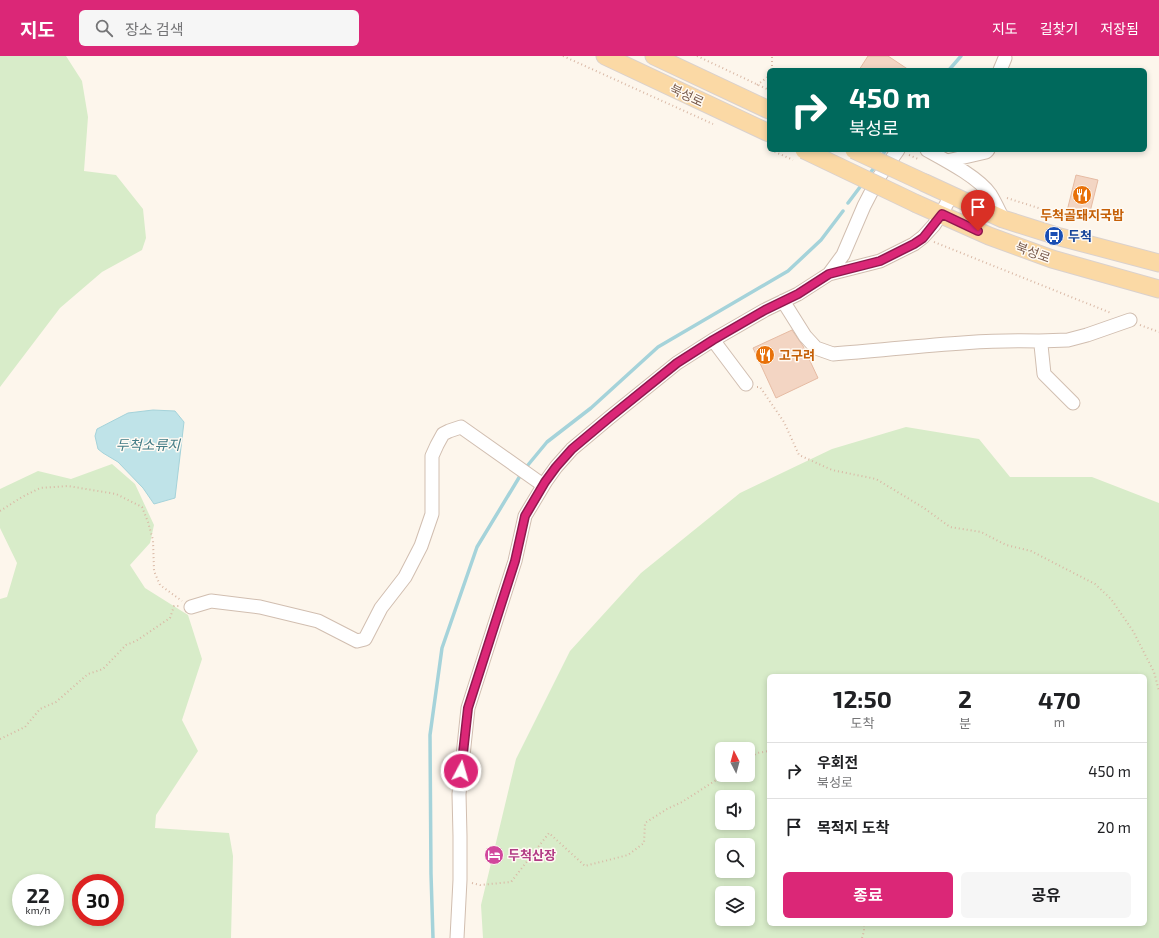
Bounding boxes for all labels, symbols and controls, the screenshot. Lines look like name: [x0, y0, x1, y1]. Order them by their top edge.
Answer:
search box: [79, 10, 359, 46]
icon: search: [93, 17, 115, 39]
text: 지도: [20, 18, 55, 41]
text: 장소 검색: [125, 20, 184, 38]
text: 지도: [992, 20, 1018, 37]
text: 길찾기: [1040, 20, 1078, 37]
text: 저장됨: [1100, 20, 1139, 37]
street label: 북성로: [667, 80, 707, 110]
text: 450 m: [849, 80, 931, 114]
icon: right: [783, 84, 835, 136]
text: 북성로: [849, 117, 899, 139]
restaurant icon: 두척골돼지국밥: [1071, 184, 1093, 206]
pin: [961, 190, 995, 231]
icon: arrive: [967, 196, 989, 218]
place label: 두척골돼지국밥: [1040, 207, 1124, 223]
bus stop icon: 두척: [1043, 225, 1065, 247]
place label: 두척: [1068, 228, 1092, 244]
street label: 북성로: [1013, 238, 1053, 266]
restaurant icon: 고구려: [754, 344, 776, 366]
place label: 고구려: [779, 347, 815, 363]
water label: 두척소류지: [116, 436, 181, 453]
text: 12:50: [833, 684, 892, 713]
text: 2: [958, 684, 972, 713]
text: 470: [1038, 685, 1081, 714]
text: m: [1054, 714, 1065, 730]
text: 도착: [850, 715, 874, 731]
text: 분: [959, 715, 971, 731]
north arrow: [715, 742, 755, 782]
map controls: [715, 742, 755, 926]
position arrow: [440, 750, 482, 792]
text: 우회전: [817, 753, 858, 771]
icon: right: [783, 760, 805, 782]
text: 450 m: [1088, 762, 1131, 780]
text: 북성로: [817, 774, 853, 790]
button: sound: [715, 790, 755, 830]
icon: arrive: [783, 816, 805, 838]
text: 목적지 도착: [817, 818, 889, 836]
text: 20 m: [1097, 818, 1131, 836]
button: search: [715, 838, 755, 878]
hotel icon: 두척산장: [483, 844, 505, 866]
place label: 두척산장: [508, 847, 556, 863]
button: 종료: [783, 872, 953, 918]
button: 공유: [961, 872, 1131, 918]
speed limit sign: 30: [72, 874, 124, 926]
text: 22: [26, 883, 50, 907]
button: layers: [715, 886, 755, 926]
text: km/h: [26, 904, 50, 916]

